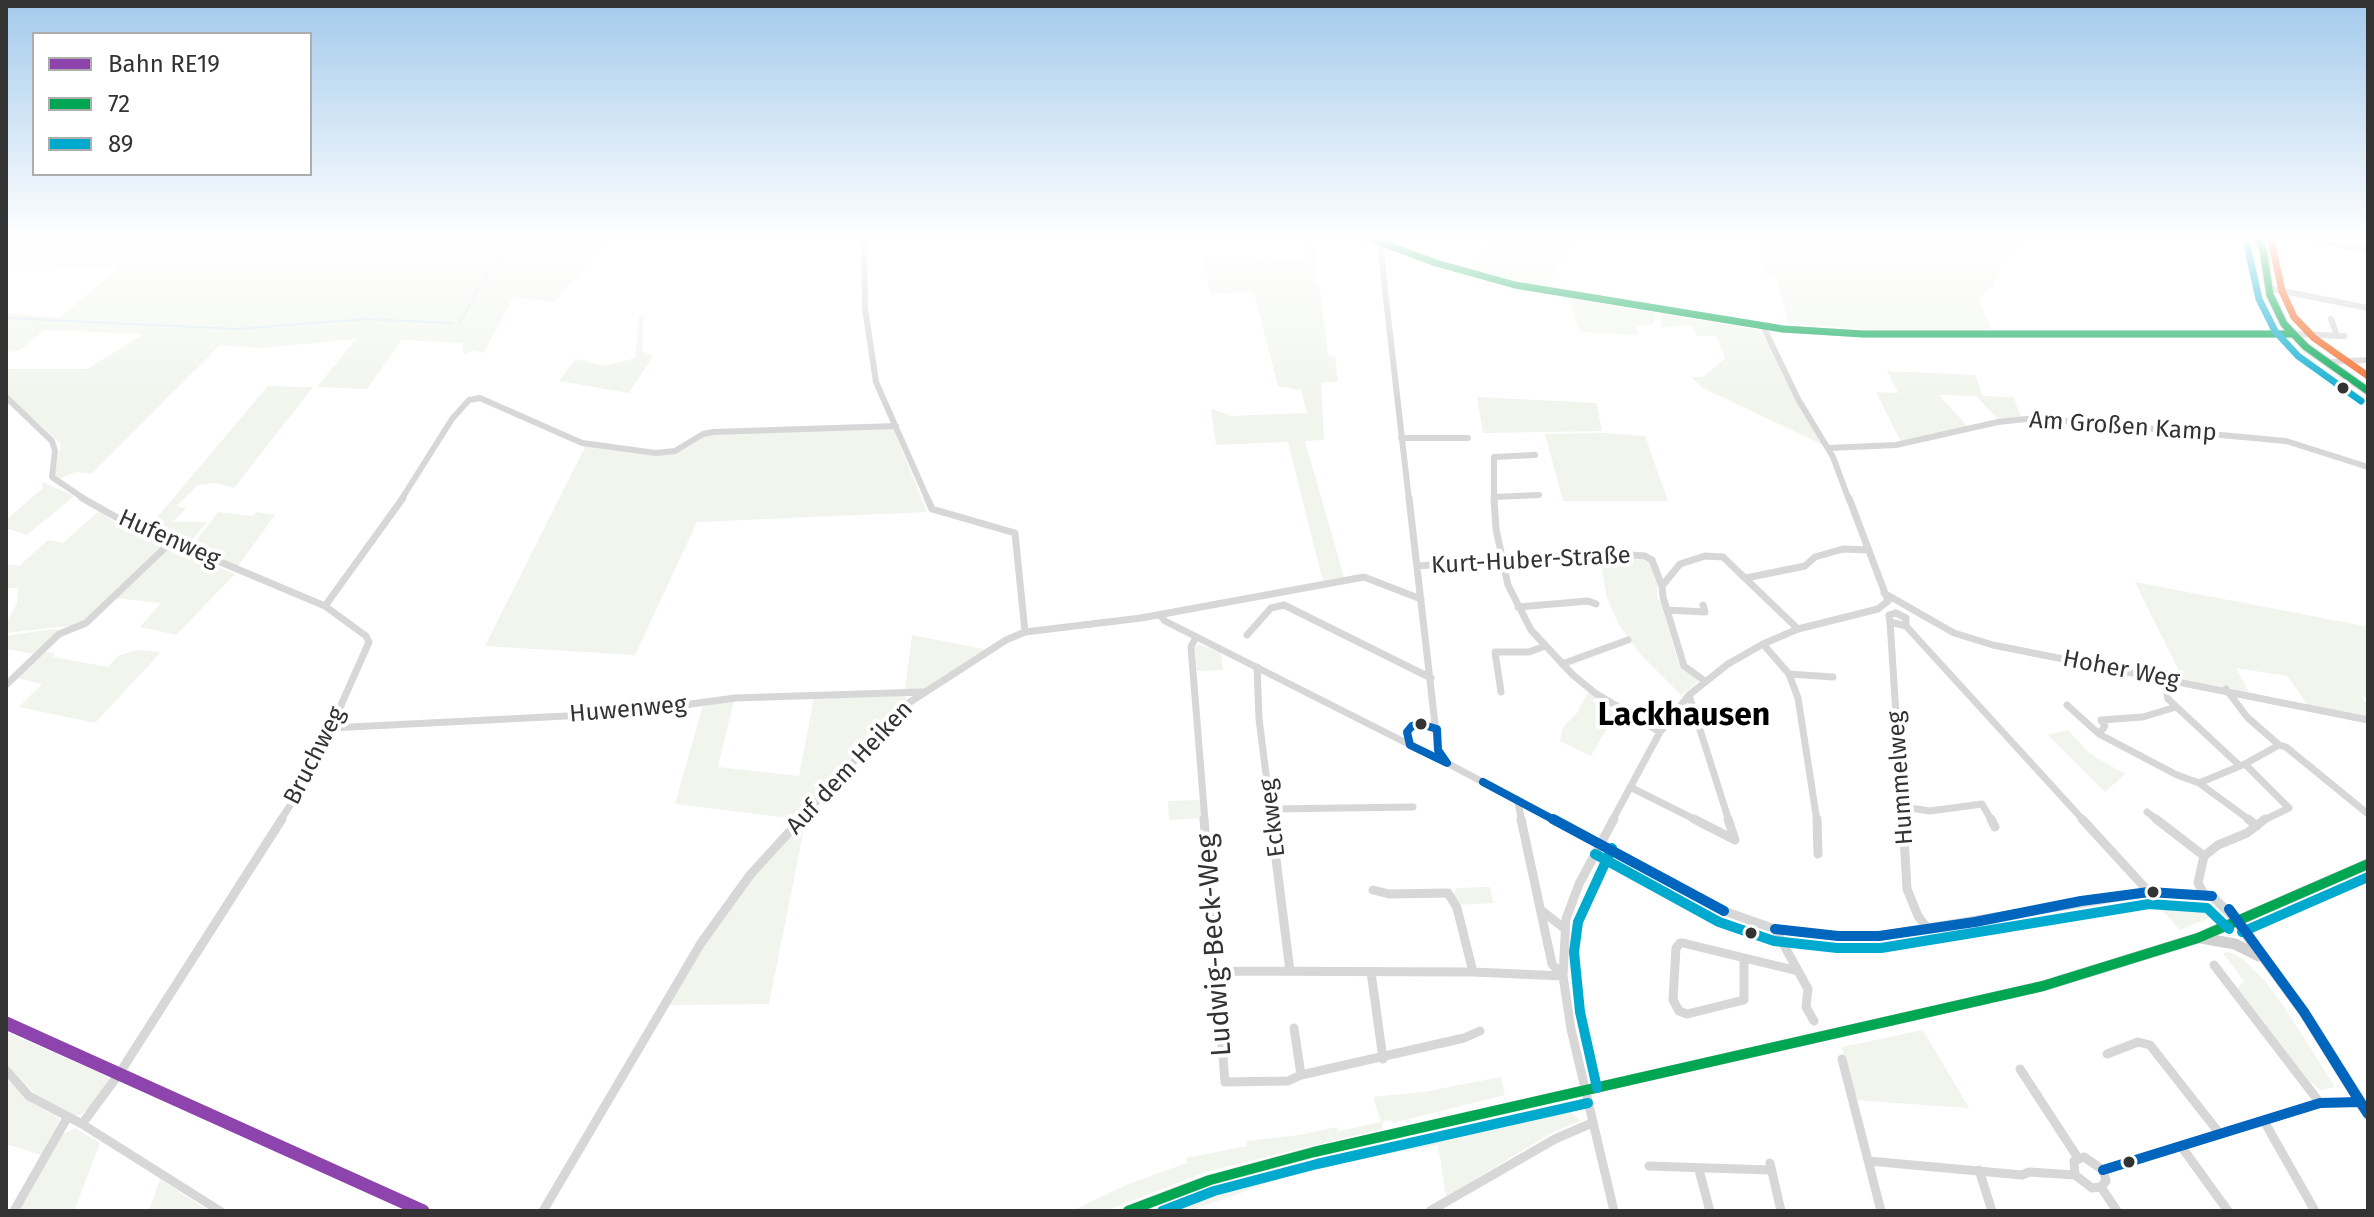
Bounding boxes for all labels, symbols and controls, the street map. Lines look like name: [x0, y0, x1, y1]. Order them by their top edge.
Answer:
legend: [32, 32, 312, 176]
text: Bahn RE19: [108, 50, 220, 78]
text: 72: [108, 90, 130, 118]
text: 89: [108, 130, 133, 158]
unlabelled marker: [2335, 380, 2351, 396]
street label: Am Großen Kamp: [2028, 406, 2218, 448]
street label: Hufenweg: [114, 504, 224, 574]
street label: Kurt-Huber-Straße: [1430, 541, 1632, 581]
street label: Hoher Weg: [2060, 645, 2182, 695]
street label: Huwenweg: [568, 691, 688, 729]
street label: Auf dem Heiken: [781, 695, 919, 841]
district label: Lackhausen: [1598, 697, 1770, 735]
street label: Bruchweg: [278, 702, 352, 810]
street label: Hummelweg: [1882, 710, 1920, 846]
unlabelled marker: [1413, 716, 1429, 732]
street label: Eckweg: [1254, 777, 1292, 859]
street label: Ludwig-Beck-Weg: [1190, 833, 1240, 1057]
unlabelled marker: [2145, 884, 2161, 900]
unlabelled marker: [1743, 925, 1759, 941]
unlabelled marker: [2121, 1154, 2137, 1170]

